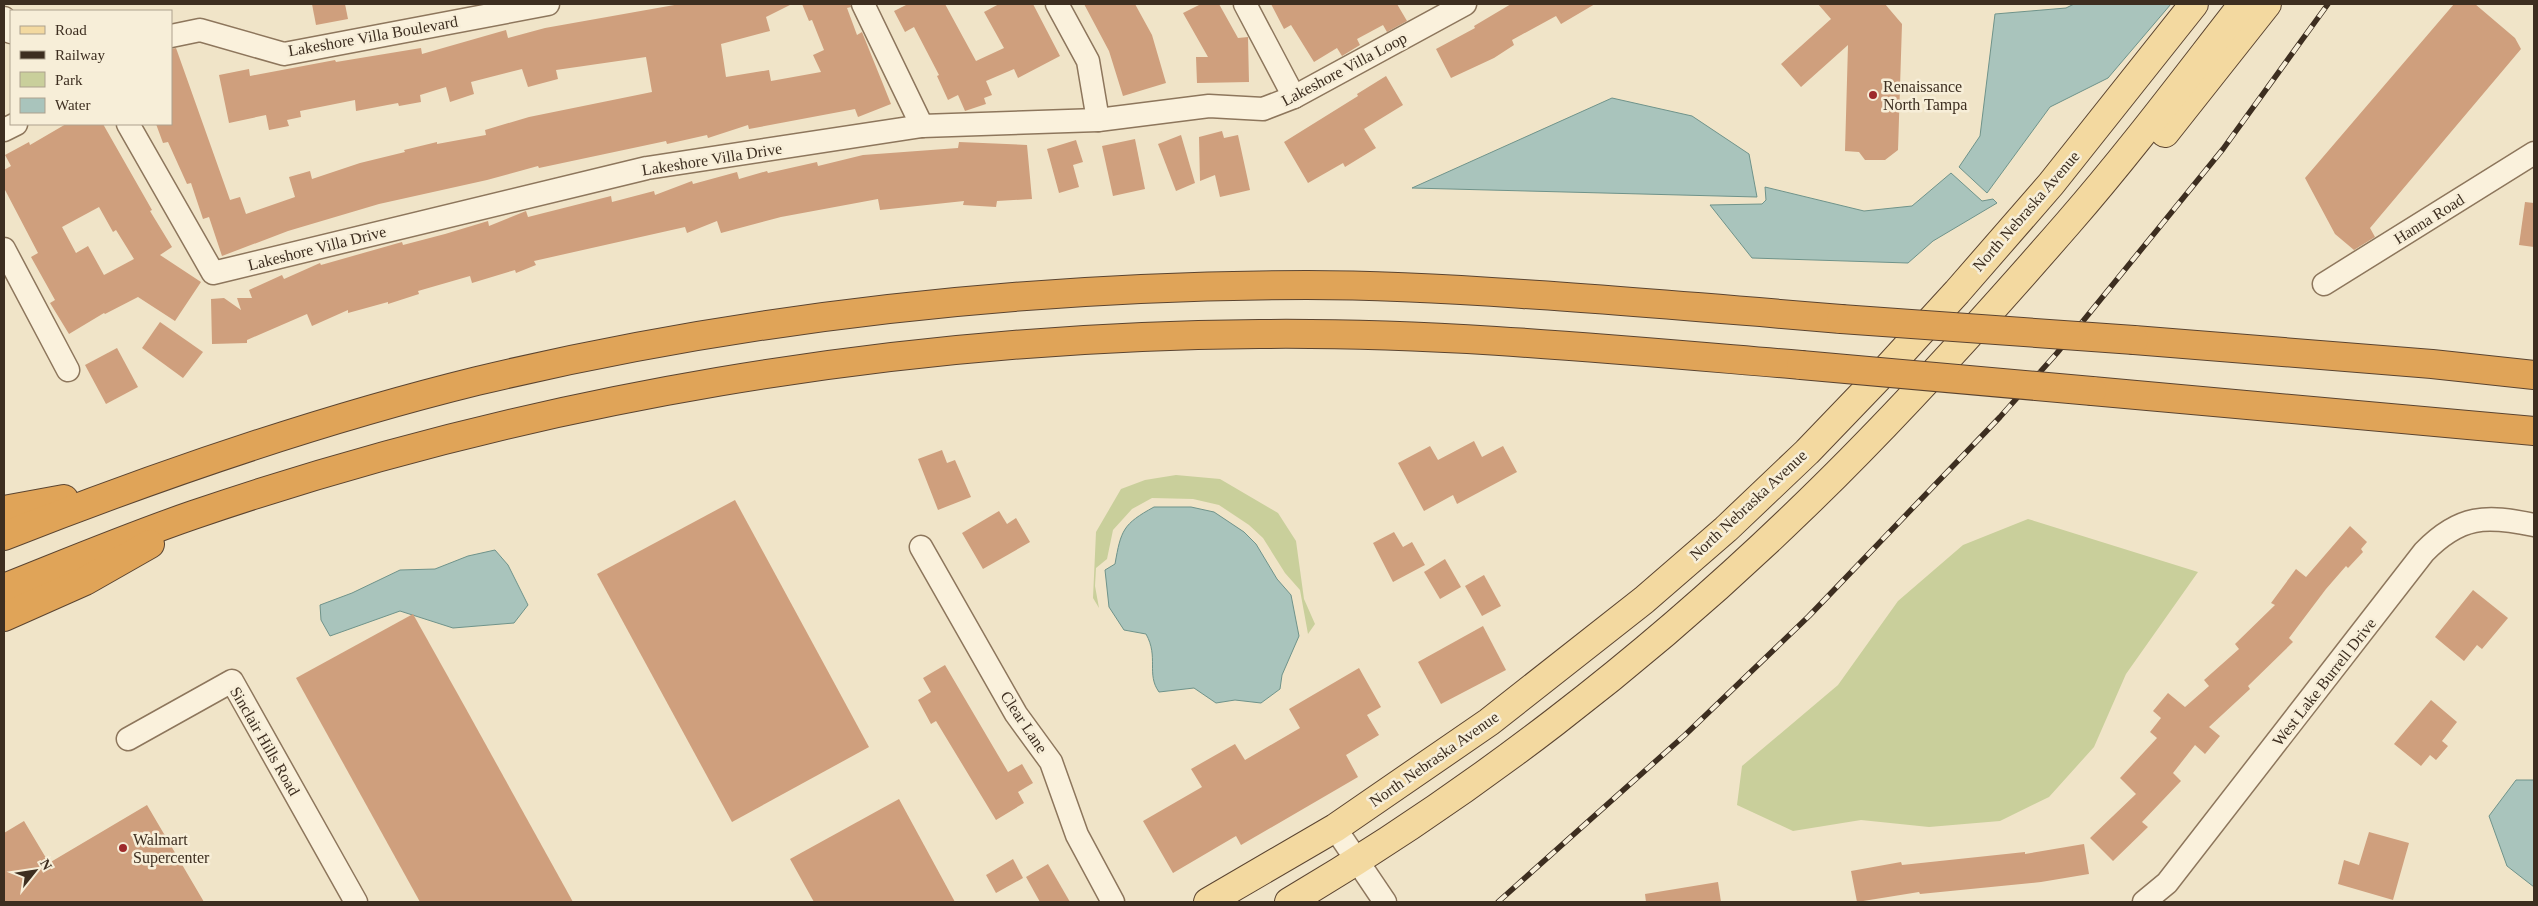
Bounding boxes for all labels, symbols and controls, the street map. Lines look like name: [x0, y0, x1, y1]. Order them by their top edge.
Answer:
legend: [10, 10, 172, 125]
street label: Lakeshore Villa Boulevard: [287, 13, 459, 59]
text: Road: [55, 22, 87, 38]
street label: Lakeshore Villa Loop: [1279, 29, 1410, 110]
text: Railway: [55, 47, 105, 63]
text: Park: [55, 72, 83, 88]
place label: Renaissance North Tampa: [1883, 78, 1967, 114]
marker: Renaissance North Tampa: [1867, 89, 1879, 101]
text: Water: [55, 97, 90, 113]
street label: Lakeshore Villa Drive: [641, 140, 783, 178]
street label: North Nebraska Avenue: [1969, 148, 2083, 274]
street label: Hanna Road: [2391, 191, 2467, 247]
street label: Lakeshore Villa Drive: [246, 223, 388, 273]
street label: North Nebraska Avenue: [1686, 446, 1810, 564]
street label: West Lake Burrell Drive: [2269, 615, 2379, 749]
street label: Sinclair Hills Road: [227, 684, 303, 798]
street label: Clear Lane: [997, 688, 1051, 756]
street label: North Nebraska Avenue: [1366, 708, 1502, 810]
place label: Walmart Supercenter: [133, 831, 210, 867]
marker: Walmart Supercenter: [117, 842, 129, 854]
north arrow: [10, 846, 60, 896]
text: N: [37, 857, 55, 873]

